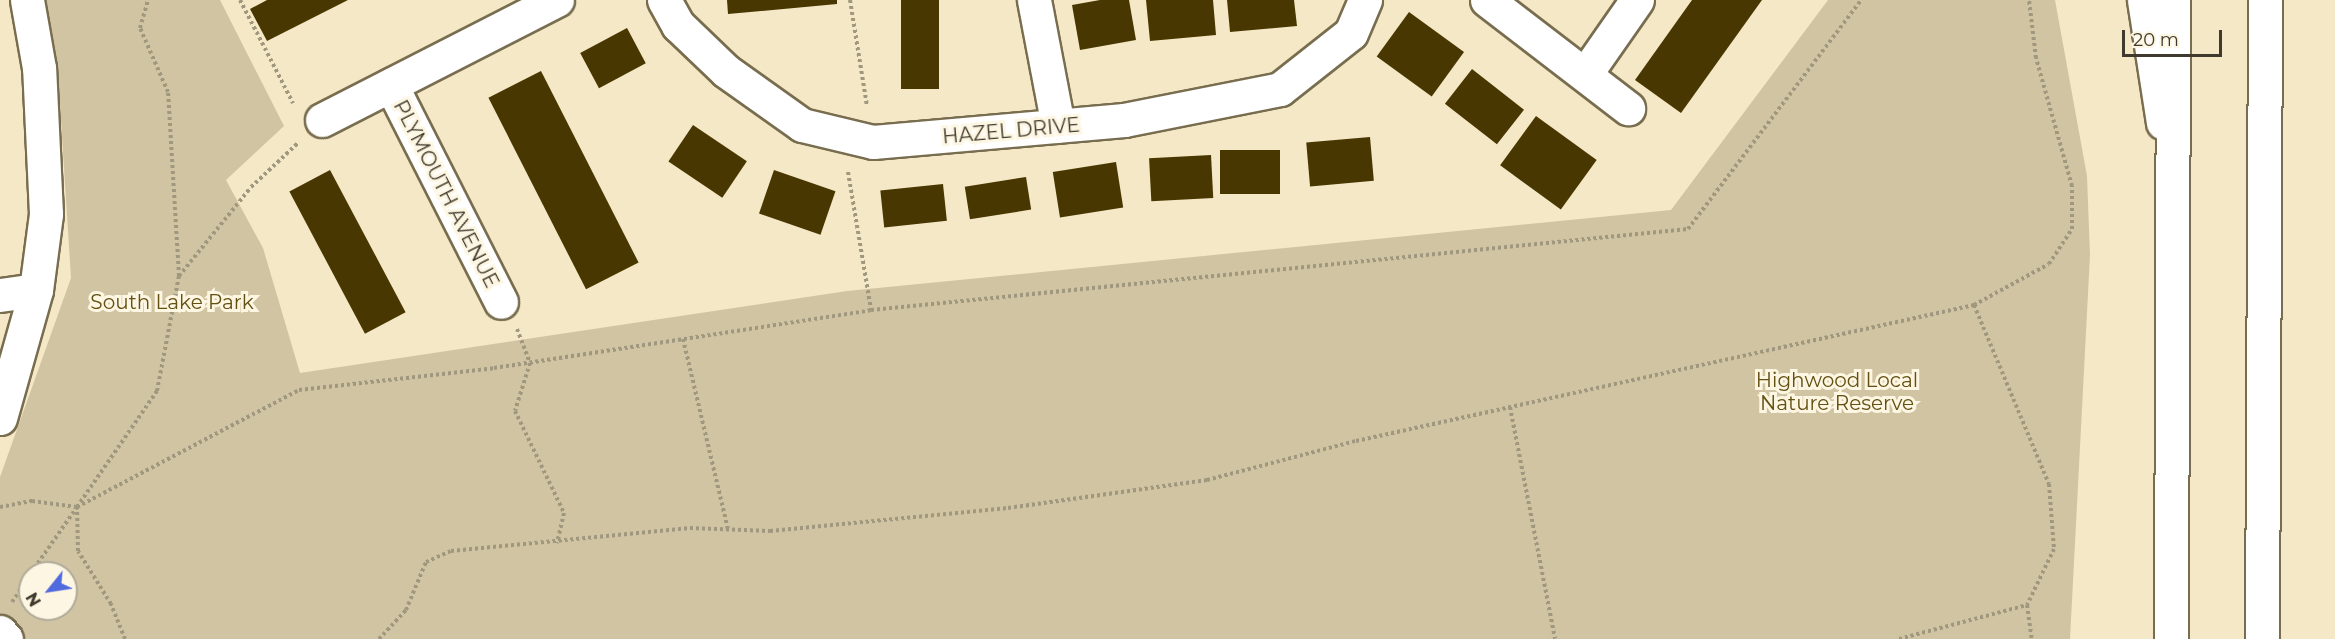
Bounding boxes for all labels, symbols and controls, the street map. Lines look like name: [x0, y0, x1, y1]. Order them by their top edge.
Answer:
scale bar: [2125, 18, 2226, 56]
text: 20 m: [2133, 29, 2179, 51]
street label: PLYMOUTH AVENUE: [388, 96, 504, 292]
street label: HAZEL DRIVE: [941, 113, 1081, 149]
park label: South Lake Park: [90, 290, 254, 314]
park label: Highwood Local Nature Reserve: [1756, 369, 1918, 416]
north arrow: [18, 561, 78, 621]
text: N: [22, 589, 45, 610]

